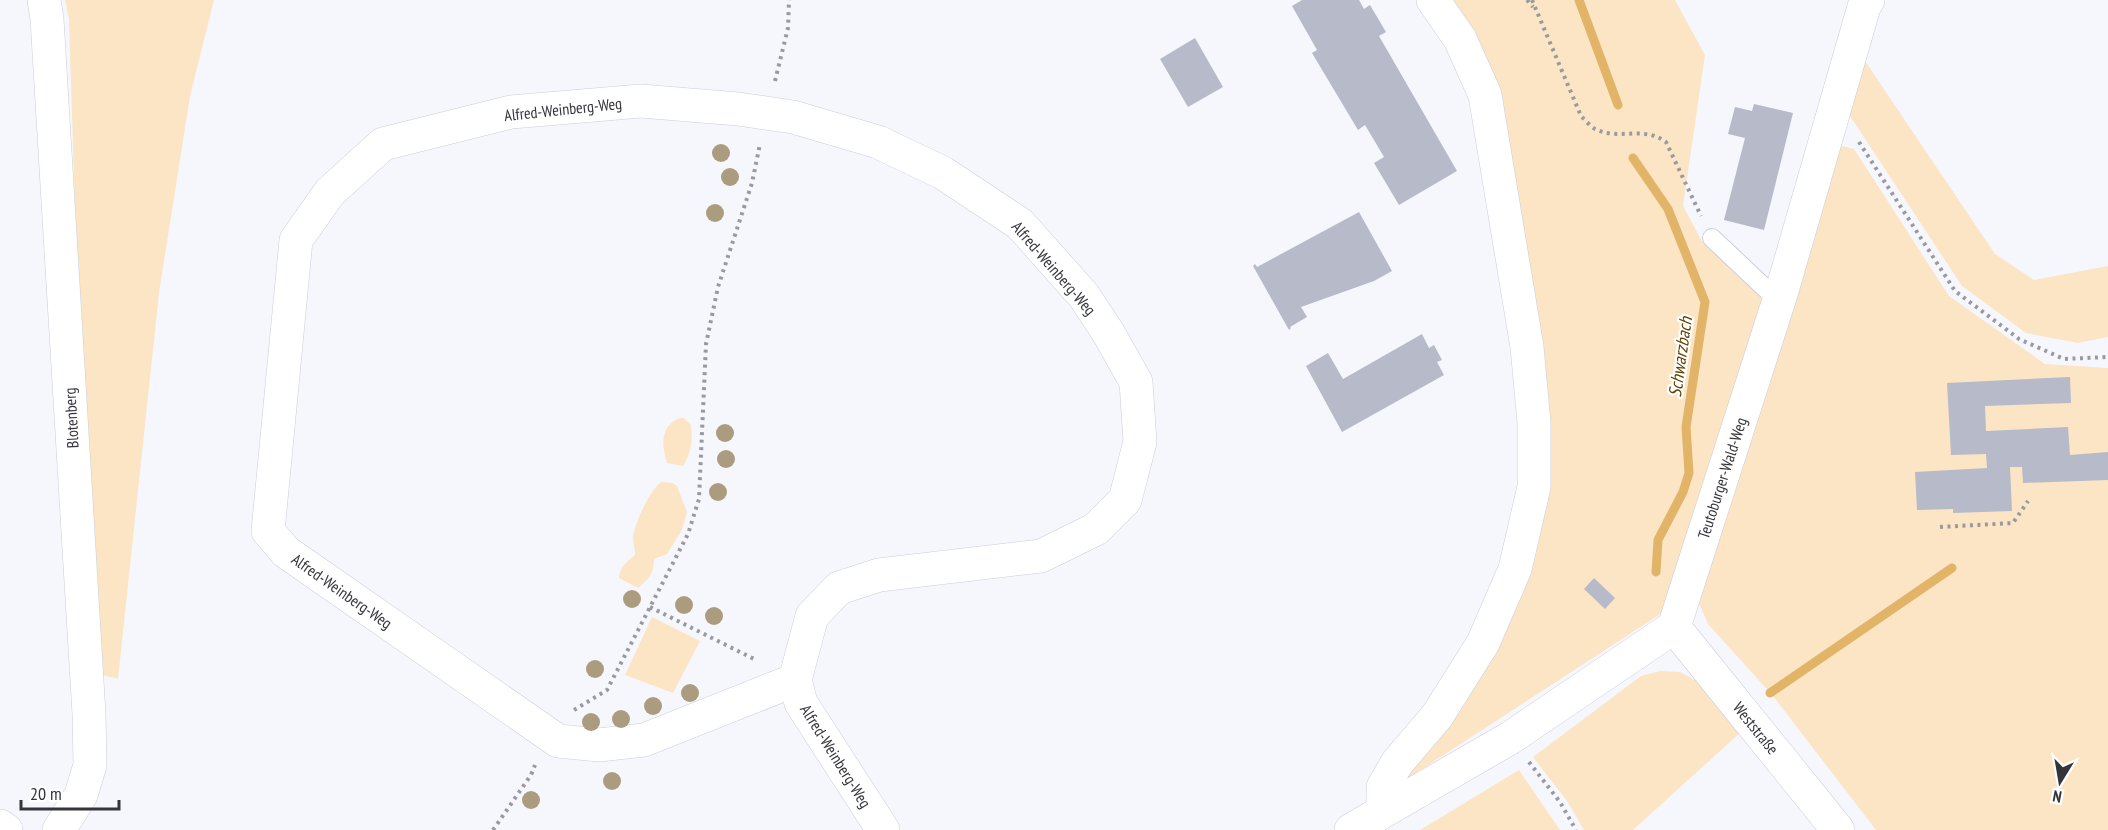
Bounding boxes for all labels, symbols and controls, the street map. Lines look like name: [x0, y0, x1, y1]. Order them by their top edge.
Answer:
street label: Alfred-Weinberg-Weg: [503, 93, 623, 125]
street label: Alfred-Weinberg-Weg: [1008, 217, 1100, 319]
water label: Schwarzbach: [1663, 314, 1697, 399]
street label: Blotenberg: [59, 387, 83, 449]
street label: Teutoburger-Wald-Weg: [1693, 415, 1751, 541]
street label: Alfred-Weinberg-Weg: [288, 549, 396, 633]
street label: Weststraße: [1729, 698, 1783, 758]
street label: Alfred-Weinberg-Weg: [796, 701, 876, 811]
north arrow: [2030, 752, 2090, 812]
scale bar: [21, 773, 118, 811]
text: 20 m: [30, 782, 62, 805]
text: N: [2051, 786, 2063, 807]

